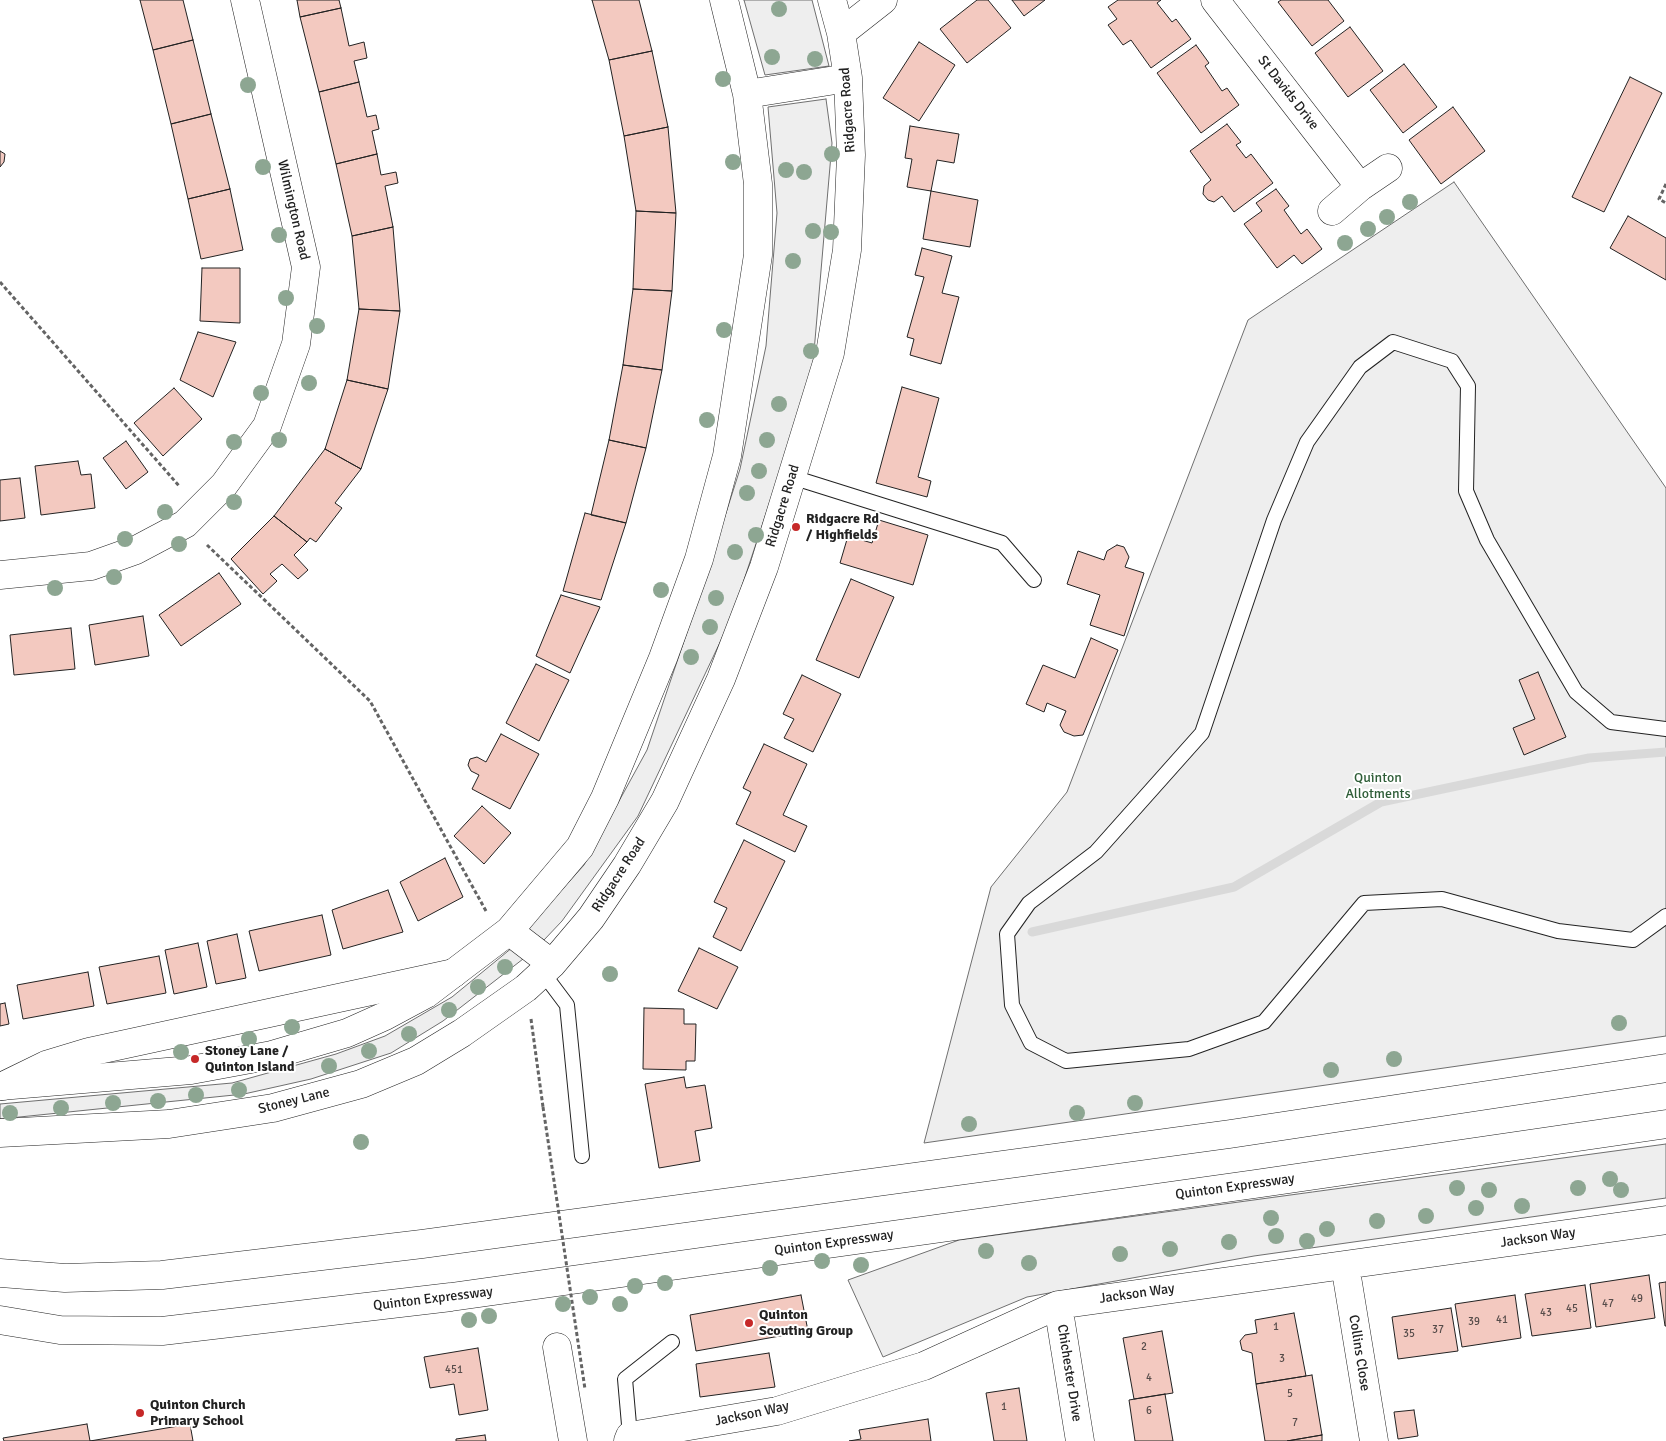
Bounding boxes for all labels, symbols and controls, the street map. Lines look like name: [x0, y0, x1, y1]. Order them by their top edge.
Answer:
street label: St Davids Drive: [1254, 53, 1322, 133]
street label: Ridgacre Road: [837, 67, 859, 153]
street label: Wilmington Road: [273, 158, 313, 262]
street label: Ridgacre Road: [762, 463, 804, 549]
place label: Ridgacre Rd / Highfields: [806, 511, 879, 544]
marker: Ridgacre Rd / Highfields: [790, 521, 802, 533]
park label: Quinton Allotments: [1345, 770, 1411, 802]
street label: Ridgacre Road: [589, 835, 649, 915]
place label: Stoney Lane / Quinton Island: [205, 1043, 294, 1076]
marker: Stoney Lane / Quinton Island: [189, 1053, 201, 1065]
street label: Stoney Lane: [257, 1084, 331, 1118]
street label: Quinton Expressway: [1174, 1170, 1296, 1204]
street label: Jackson Way: [1499, 1224, 1577, 1252]
street label: Quinton Expressway: [773, 1226, 895, 1260]
street label: Jackson Way: [1098, 1280, 1176, 1308]
street label: Quinton Expressway: [372, 1283, 494, 1315]
house number: 49: [1631, 1292, 1643, 1306]
house number: 47: [1602, 1297, 1614, 1311]
house number: 45: [1566, 1302, 1578, 1316]
house number: 43: [1540, 1306, 1552, 1320]
place label: Quinton Scouting Group: [759, 1307, 853, 1340]
house number: 41: [1496, 1313, 1508, 1327]
street label: Collins Close: [1345, 1314, 1373, 1392]
house number: 39: [1468, 1315, 1480, 1329]
marker: Quinton Scouting Group: [743, 1317, 755, 1329]
house number: 1: [1273, 1320, 1279, 1334]
street label: Chichester Drive: [1053, 1323, 1085, 1423]
house number: 37: [1432, 1323, 1444, 1337]
house number: 35: [1403, 1327, 1415, 1341]
house number: 2: [1141, 1340, 1147, 1354]
house number: 3: [1279, 1352, 1285, 1366]
house number: 451: [445, 1363, 463, 1377]
house number: 4: [1146, 1371, 1152, 1385]
house number: 5: [1287, 1387, 1293, 1401]
place label: Quinton Church Primary School: [150, 1397, 245, 1430]
street label: Jackson Way: [713, 1398, 791, 1430]
house number: 1: [1001, 1400, 1007, 1414]
house number: 6: [1146, 1404, 1152, 1418]
marker: Quinton Church Primary School: [134, 1407, 146, 1419]
house number: 7: [1292, 1416, 1298, 1430]

